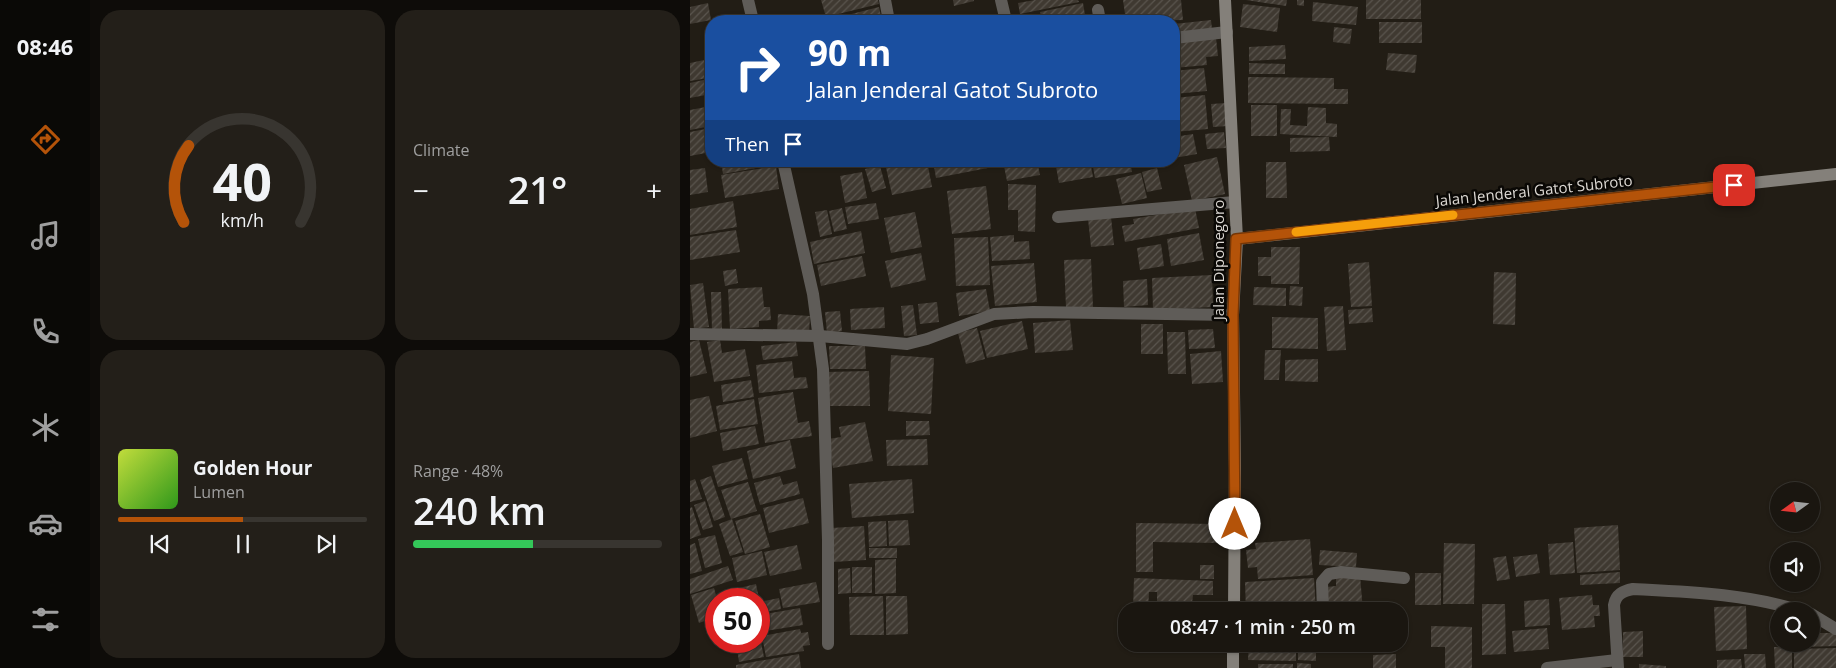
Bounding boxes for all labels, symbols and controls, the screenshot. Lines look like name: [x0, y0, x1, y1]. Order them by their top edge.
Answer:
text: 90 m: [808, 29, 891, 76]
text: 08:46: [17, 31, 73, 61]
icon: right: [725, 35, 790, 100]
text: Jalan Jenderal Gatot Subroto: [808, 74, 1098, 104]
icon: directions: [28, 122, 63, 157]
icon: arrive: [779, 130, 807, 158]
text: Then: [725, 131, 769, 157]
text: Climate: [413, 139, 470, 161]
text: 40: [213, 145, 272, 216]
text: 21°: [508, 163, 567, 215]
pin: [1713, 164, 1755, 206]
street label: Jalan Jenderal Gatot Subroto: [1433, 170, 1633, 211]
text: −: [413, 171, 429, 209]
text: +: [646, 171, 662, 209]
icon: arrive: [1720, 171, 1748, 199]
street label: Jalan Diponegoro: [1208, 200, 1228, 322]
text: km/h: [221, 208, 264, 232]
icon: music: [28, 218, 63, 253]
icon: phone: [28, 314, 63, 349]
icon: climate: [28, 410, 63, 445]
text: Golden Hour: [193, 455, 312, 481]
text: Range · 48%: [413, 460, 503, 482]
text: Lumen: [193, 481, 245, 503]
north arrow: [1770, 482, 1820, 532]
map controls: [1770, 482, 1820, 652]
text: 240 km: [413, 484, 546, 536]
position arrow: [1208, 497, 1260, 549]
icon: car: [28, 506, 63, 541]
icon: previous: [146, 530, 174, 558]
icon: pause: [229, 530, 257, 558]
icon: next: [312, 530, 340, 558]
button: sound: [1770, 542, 1820, 592]
speed limit sign: 50: [705, 588, 770, 653]
icon: filters: [28, 602, 63, 637]
button: search: [1770, 602, 1820, 652]
text: 08:47 · 1 min · 250 m: [1170, 614, 1356, 640]

